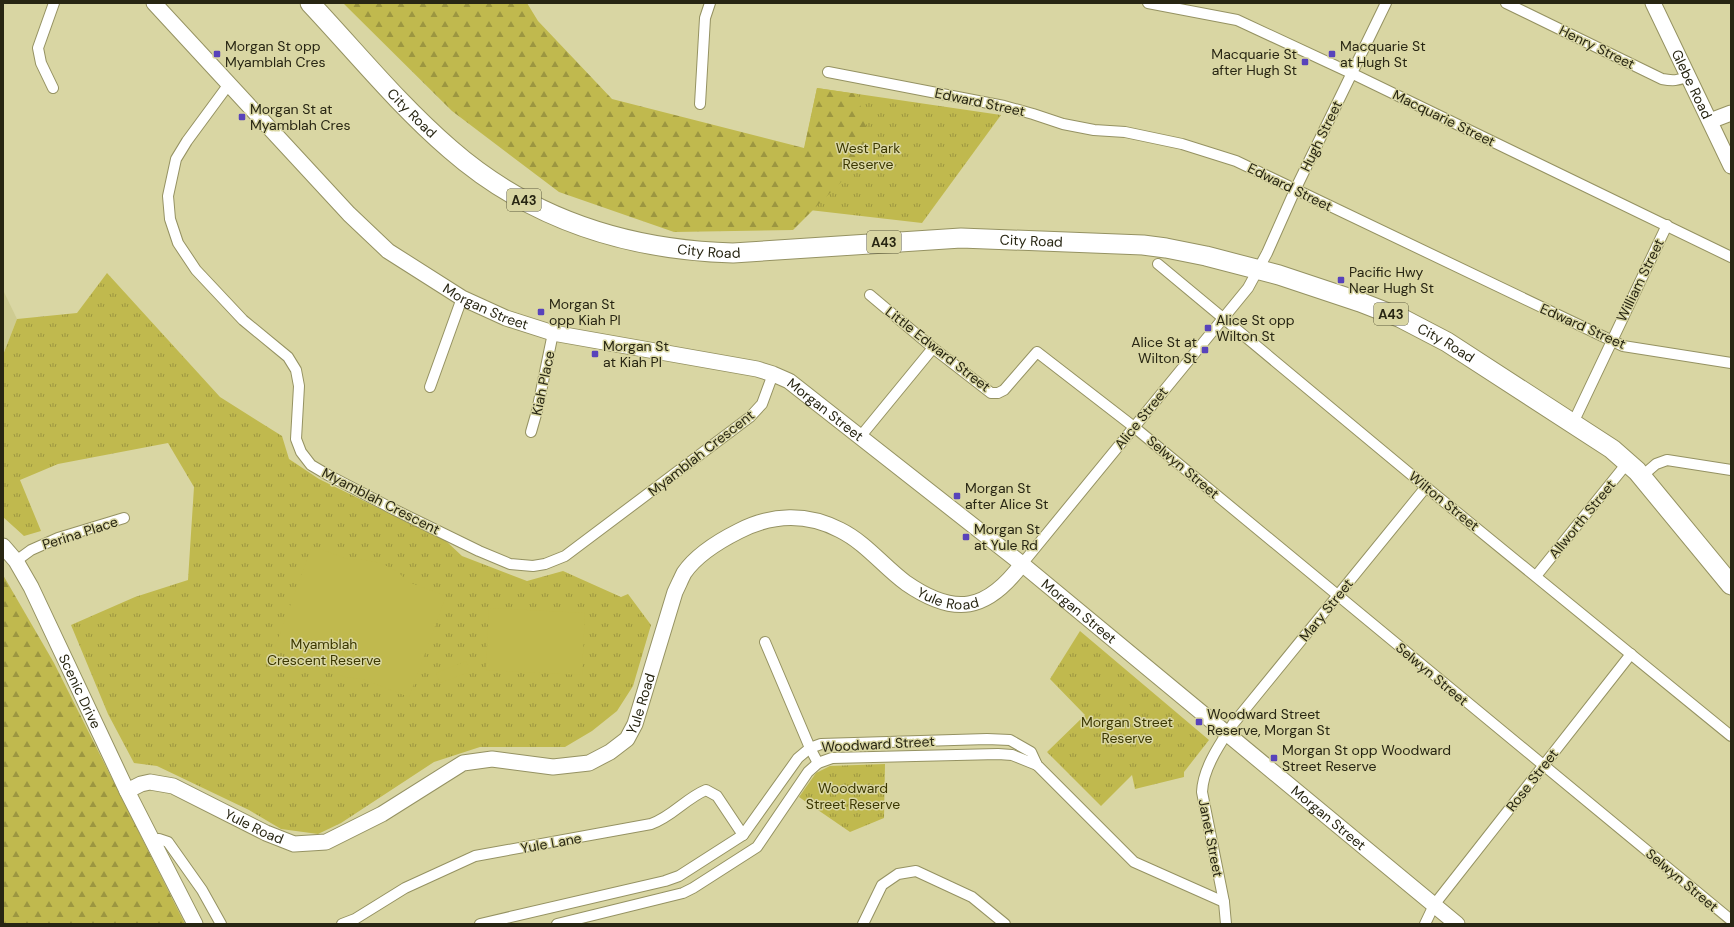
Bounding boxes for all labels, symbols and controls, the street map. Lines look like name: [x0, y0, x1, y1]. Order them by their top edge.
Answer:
street label: Henry Street: [1556, 21, 1638, 73]
place label: Morgan St opp Myamblah Cres: [225, 37, 325, 71]
place label: Macquarie St at Hugh St: [1340, 37, 1426, 71]
place label: Macquarie St after Hugh St: [1211, 45, 1297, 79]
street label: Glebe Road: [1668, 47, 1716, 122]
marker: Morgan St opp Myamblah Cres: [212, 49, 222, 59]
marker: Macquarie St at Hugh St: [1327, 49, 1337, 59]
marker: Macquarie St after Hugh St: [1300, 57, 1310, 67]
street label: City Road: [383, 84, 441, 142]
street label: Edward Street: [933, 84, 1027, 120]
street label: Macquarie Street: [1390, 85, 1498, 151]
street label: Hugh Street: [1296, 98, 1346, 174]
place label: Morgan St at Myamblah Cres: [250, 100, 350, 134]
marker: Morgan St at Myamblah Cres: [237, 112, 247, 122]
park label: West Park Reserve: [836, 139, 900, 173]
street label: Edward Street: [1245, 159, 1335, 215]
road number: A43: [507, 189, 541, 211]
street label: City Road: [999, 230, 1063, 251]
road number: A43: [867, 231, 901, 253]
street label: William Street: [1612, 236, 1668, 324]
street label: City Road: [676, 240, 741, 262]
place label: Pacific Hwy Near Hugh St: [1349, 263, 1434, 297]
marker: Pacific Hwy Near Hugh St: [1336, 275, 1346, 285]
street label: Morgan Street: [440, 279, 531, 334]
place label: Morgan St opp Kiah Pl: [549, 295, 621, 329]
street label: Edward Street: [1537, 299, 1629, 353]
street label: Little Edward Street: [882, 302, 994, 396]
road number: A43: [1374, 303, 1408, 325]
marker: Morgan St opp Kiah Pl: [536, 307, 546, 317]
place label: Alice St opp Wilton St: [1216, 311, 1295, 345]
street label: City Road: [1414, 319, 1478, 366]
marker: Alice St opp Wilton St: [1203, 323, 1213, 333]
place label: Alice St at Wilton St: [1131, 333, 1197, 367]
place label: Morgan St at Kiah Pl: [603, 337, 669, 371]
marker: Alice St at Wilton St: [1200, 345, 1210, 355]
street label: Kiah Place: [527, 349, 559, 417]
marker: Morgan St at Kiah Pl: [590, 349, 600, 359]
street label: Morgan Street: [784, 374, 867, 445]
street label: Alice Street: [1110, 383, 1172, 453]
street label: Myamblah Crescent: [644, 406, 758, 500]
street label: Selwyn Street: [1143, 431, 1223, 503]
street label: Myamblah Crescent: [319, 463, 443, 539]
street label: Wilton Street: [1405, 467, 1483, 535]
street label: Allworth Street: [1545, 476, 1619, 562]
place label: Morgan St after Alice St: [965, 479, 1049, 513]
marker: Morgan St after Alice St: [952, 491, 962, 501]
street label: Perina Place: [40, 512, 120, 554]
place label: Morgan St at Yule Rd: [974, 520, 1040, 554]
marker: Morgan St at Yule Rd: [961, 532, 971, 542]
street label: Morgan Street: [1038, 575, 1120, 647]
street label: Mary Street: [1295, 575, 1357, 645]
street label: Yule Road: [914, 583, 981, 614]
park label: Myamblah Crescent Reserve: [267, 635, 381, 669]
street label: Selwyn Street: [1392, 638, 1472, 710]
street label: Scenic Drive: [55, 651, 105, 731]
street label: Yule Road: [622, 671, 659, 738]
place label: Woodward Street Reserve, Morgan St: [1207, 705, 1330, 739]
park label: Morgan Street Reserve: [1081, 713, 1173, 747]
marker: Woodward Street Reserve, Morgan St: [1194, 717, 1204, 727]
street label: Woodward Street: [821, 732, 935, 756]
place label: Morgan St opp Woodward Street Reserve: [1282, 741, 1451, 775]
street label: Rose Street: [1502, 745, 1562, 815]
marker: Morgan St opp Woodward Street Reserve: [1269, 753, 1279, 763]
park label: Woodward Street Reserve: [806, 779, 900, 813]
street label: Morgan Street: [1287, 781, 1370, 854]
street label: Janet Street: [1195, 797, 1227, 879]
street label: Yule Road: [222, 805, 286, 848]
street label: Yule Lane: [519, 829, 583, 857]
street label: Selwyn Street: [1642, 844, 1722, 916]

